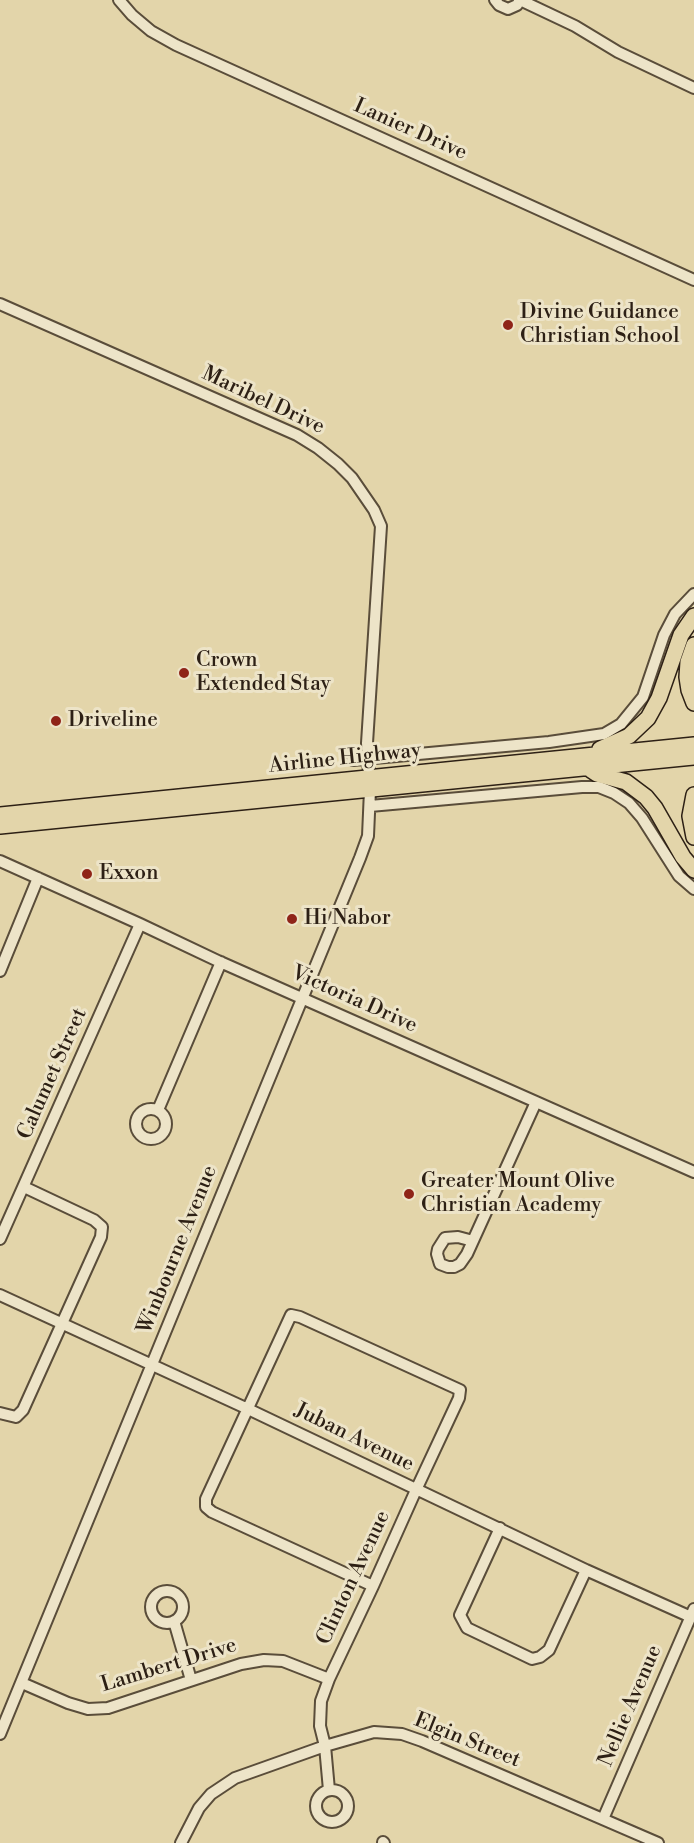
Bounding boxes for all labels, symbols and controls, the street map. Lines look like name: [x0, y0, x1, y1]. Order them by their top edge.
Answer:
street label: Lanier Drive: [349, 94, 471, 166]
place label: Divine Guidance Christian School: [520, 300, 679, 350]
marker: Divine Guidance Christian School: [501, 318, 515, 332]
street label: Maribel Drive: [198, 362, 328, 440]
place label: Crown Extended Stay: [196, 648, 331, 698]
marker: Crown Extended Stay: [177, 666, 191, 680]
place label: Driveline: [68, 708, 158, 734]
marker: Driveline: [49, 714, 63, 728]
street label: Airline Highway: [268, 738, 422, 780]
place label: Exxon: [99, 861, 159, 887]
marker: Exxon: [80, 867, 94, 881]
place label: Hi Nabor: [304, 906, 391, 932]
marker: Hi Nabor: [285, 912, 299, 926]
street label: Victoria Drive: [287, 961, 421, 1039]
street label: Calumet Street: [13, 1004, 93, 1144]
street label: Winbourne Avenue: [133, 1162, 223, 1338]
place label: Greater Mount Olive Christian Academy: [421, 1169, 615, 1219]
marker: Greater Mount Olive Christian Academy: [402, 1187, 416, 1201]
street label: Juban Avenue: [290, 1398, 418, 1478]
street label: Clinton Avenue: [312, 1507, 396, 1649]
street label: Lambert Drive: [98, 1633, 240, 1699]
street label: Nellie Avenue: [594, 1641, 668, 1771]
street label: Elgin Street: [410, 1708, 524, 1774]

